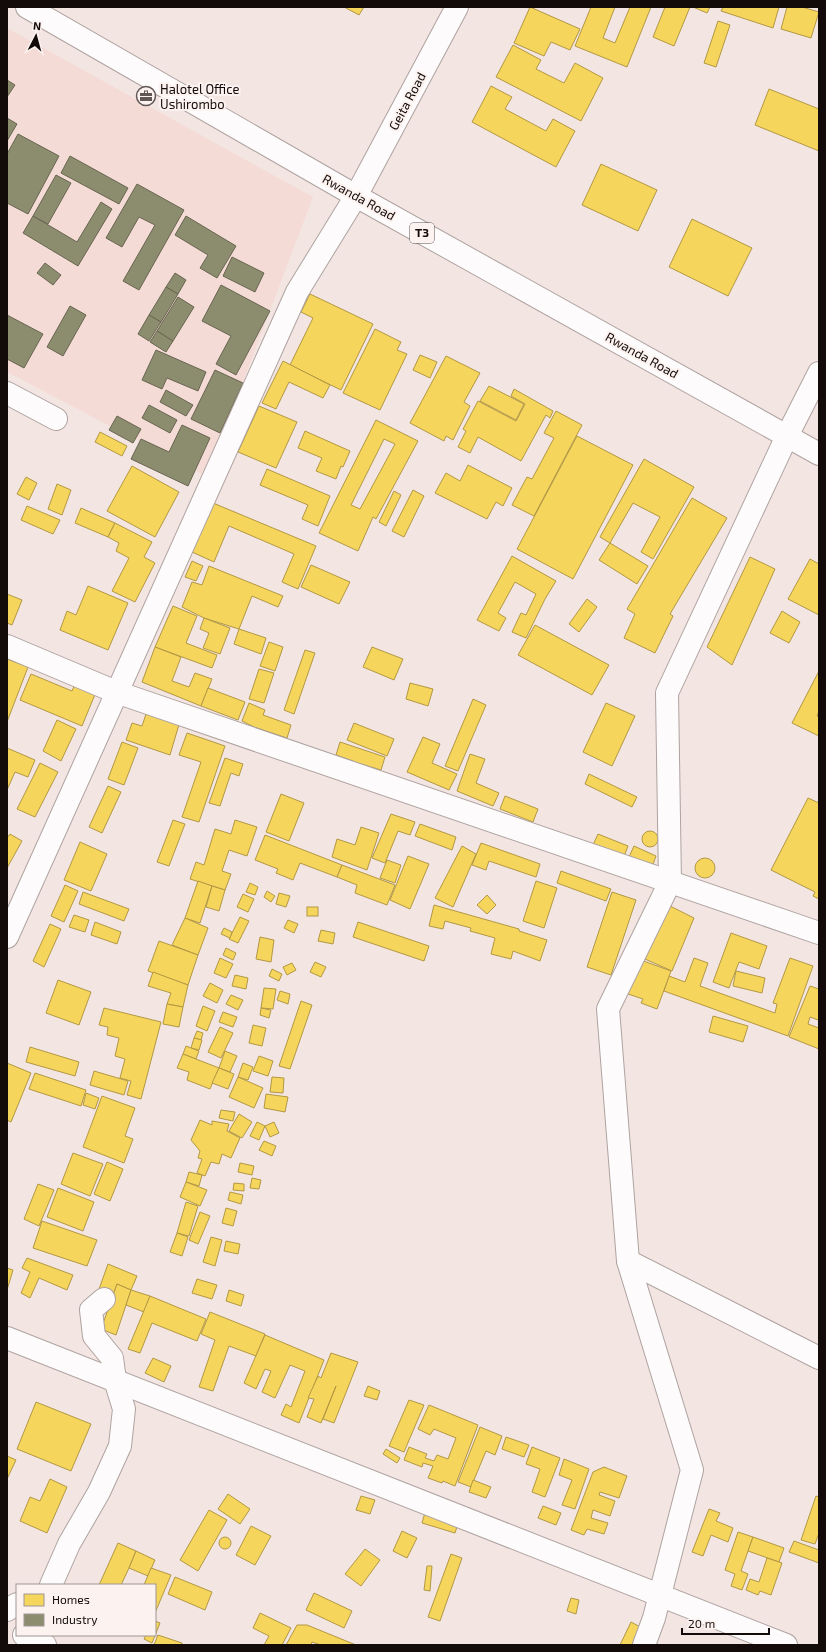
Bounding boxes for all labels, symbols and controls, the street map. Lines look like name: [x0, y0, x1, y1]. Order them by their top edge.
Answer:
north arrow: [16, 16, 56, 56]
text: N: [32, 19, 42, 32]
street label: Geita Road: [385, 69, 429, 133]
place label: Halotel Office Ushirombo: [160, 81, 239, 112]
office icon: Halotel Office Ushirombo: [135, 85, 157, 107]
street label: Rwanda Road: [320, 170, 398, 224]
road number: T3: [410, 223, 434, 243]
street label: Rwanda Road: [603, 328, 681, 382]
legend: [16, 1584, 156, 1636]
text: Homes: [52, 1592, 90, 1606]
scale bar: [682, 1610, 769, 1636]
text: Industry: [52, 1612, 98, 1626]
text: 20 m: [688, 1616, 715, 1630]

